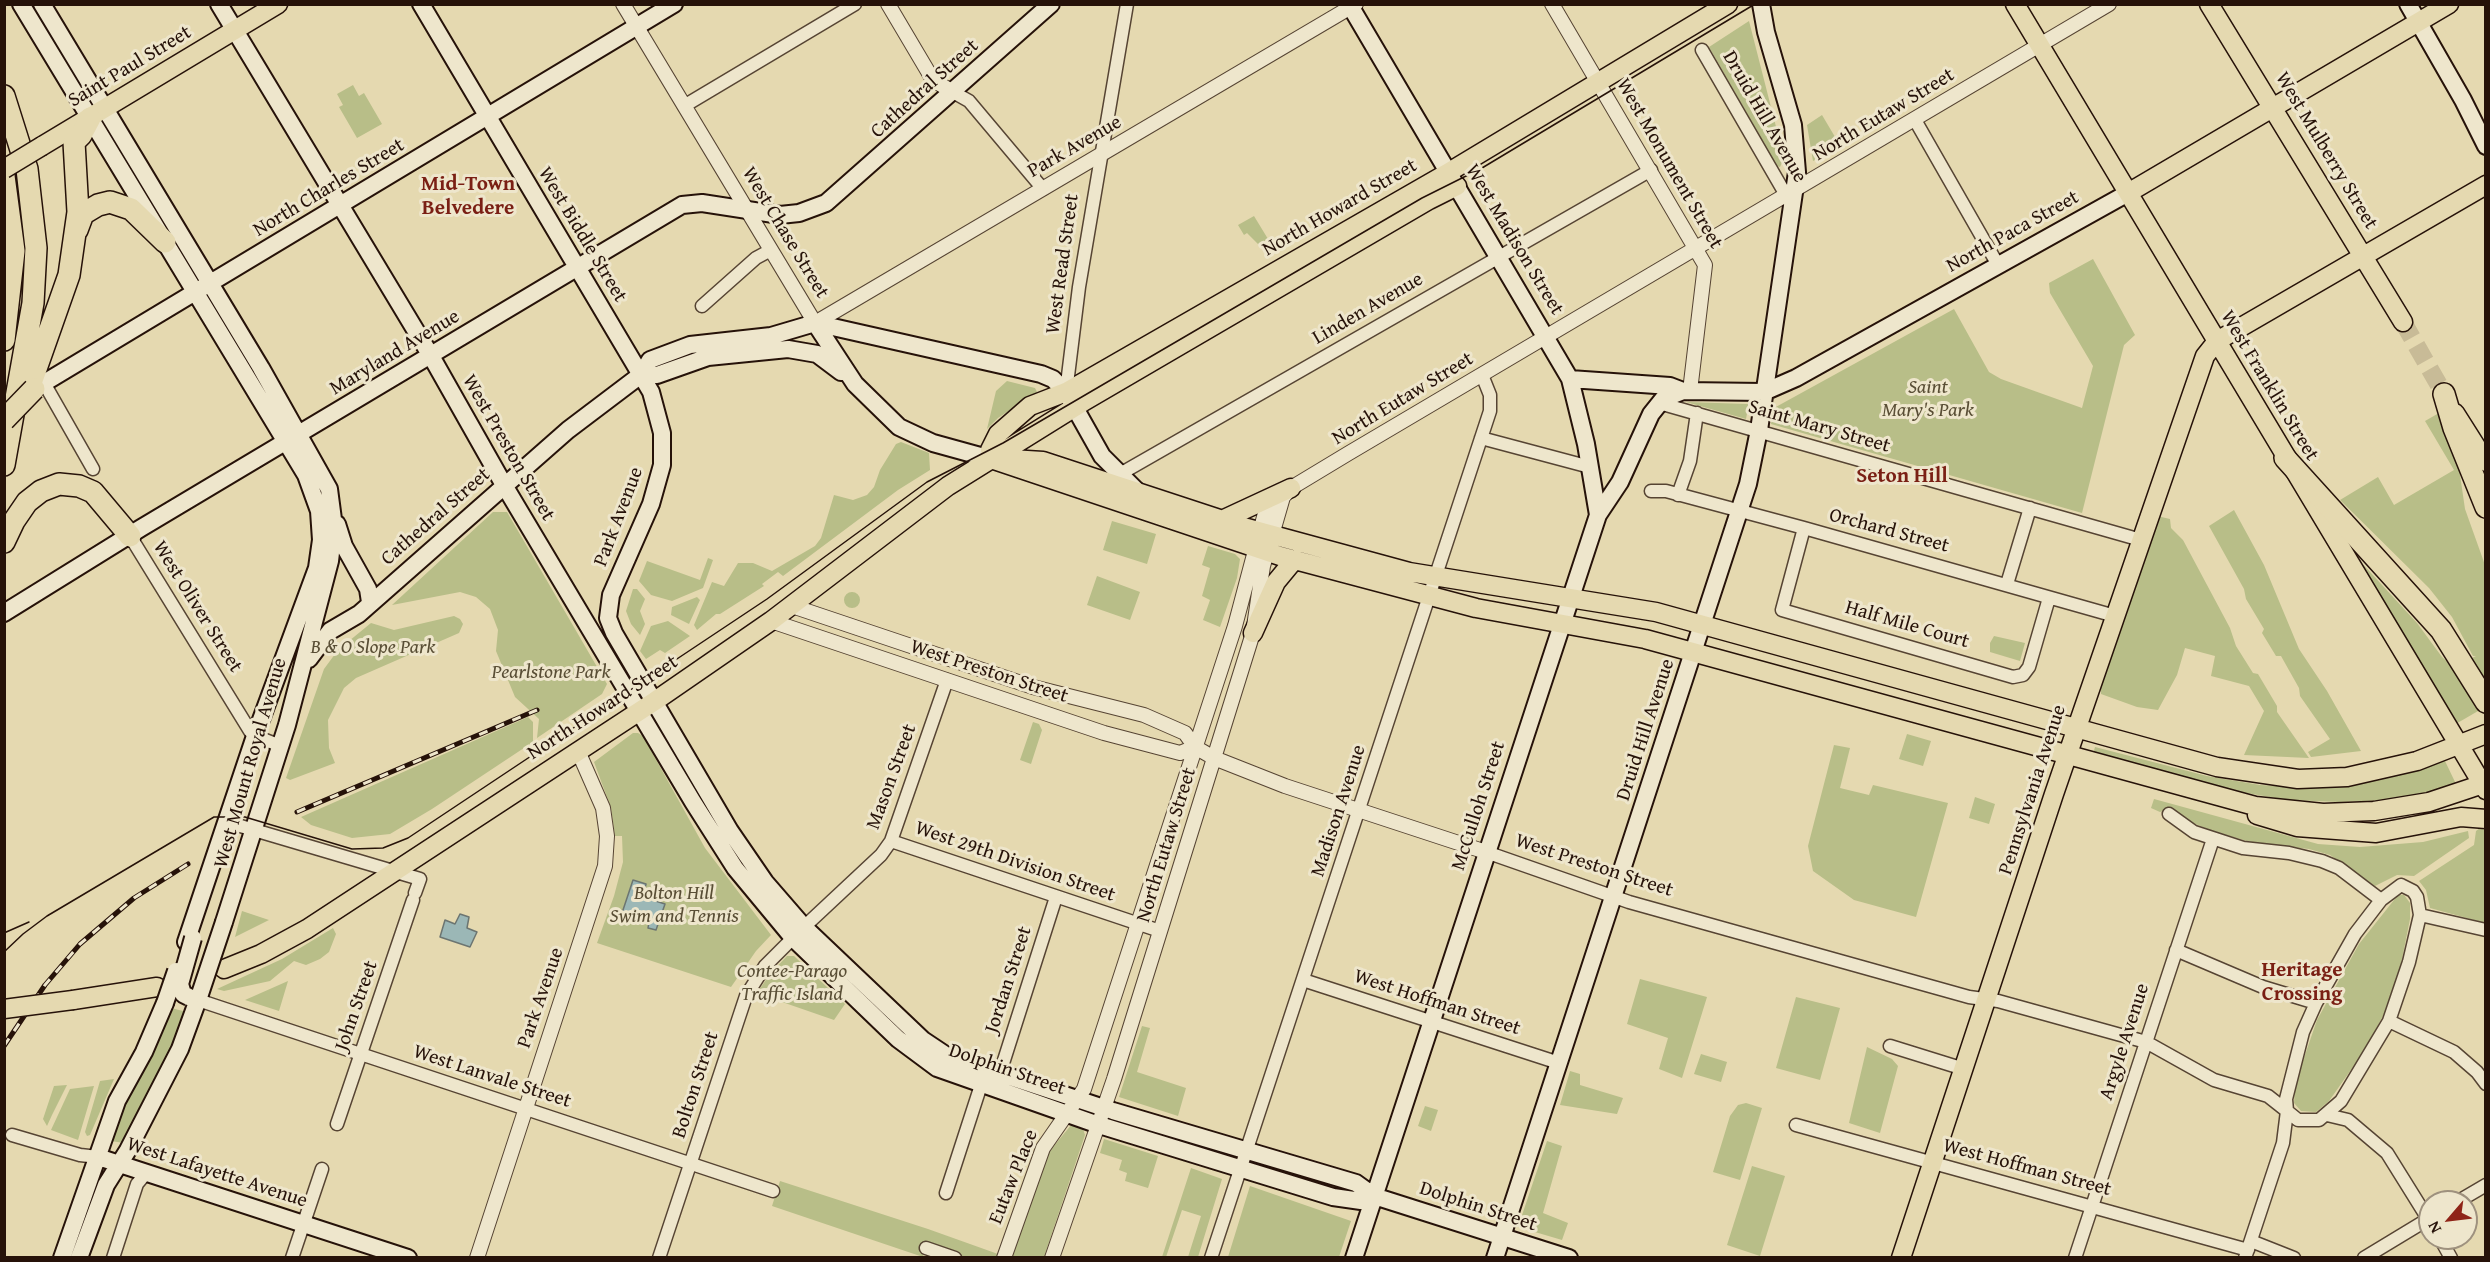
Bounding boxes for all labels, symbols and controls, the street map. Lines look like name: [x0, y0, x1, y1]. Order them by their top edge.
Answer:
street label: Saint Paul Street: [64, 21, 196, 113]
street label: Cathedral Street: [866, 34, 984, 144]
street label: Druid Hill Avenue: [1717, 47, 1811, 187]
street label: North Eutaw Street: [1809, 63, 1959, 167]
street label: West Mulberry Street: [2270, 68, 2382, 234]
street label: West Monument Street: [1610, 75, 1728, 253]
street label: Park Avenue: [1024, 110, 1126, 184]
street label: North Charles Street: [249, 133, 409, 243]
street label: North Howard Street: [1258, 154, 1422, 262]
street label: West Madison Street: [1460, 160, 1568, 320]
street label: West Biddle Street: [532, 163, 632, 307]
street label: West Chase Street: [736, 163, 834, 303]
district label: Mid-Town Belvedere: [421, 172, 515, 222]
street label: North Paca Street: [1943, 186, 2083, 278]
street label: West Read Street: [1041, 192, 1085, 336]
street label: Linden Avenue: [1308, 268, 1428, 350]
street label: Maryland Avenue: [326, 305, 464, 401]
street label: West Franklin Street: [2215, 306, 2323, 466]
street label: North Eutaw Street: [1328, 347, 1478, 451]
street label: West Preston Street: [456, 371, 560, 525]
park label: Saint Mary's Park: [1882, 376, 1974, 423]
street label: Saint Mary Street: [1745, 395, 1893, 459]
street label: Cathedral Street: [377, 463, 495, 571]
street label: Park Avenue: [589, 464, 649, 570]
district label: Seton Hill: [1856, 464, 1948, 490]
street label: Orchard Street: [1826, 503, 1952, 559]
street label: West Oliver Street: [147, 537, 247, 677]
street label: Half Mile Court: [1842, 596, 1972, 654]
street label: West Preston Street: [907, 635, 1071, 709]
park label: B & O Slope Park: [311, 636, 435, 660]
street label: North Howard Street: [523, 650, 683, 766]
street label: West Mount Royal Avenue: [209, 655, 293, 871]
street label: Druid Hill Avenue: [1612, 656, 1680, 804]
park label: Pearlstone Park: [491, 661, 611, 685]
street label: Pennsylvania Avenue: [1994, 702, 2072, 878]
street label: Mason Street: [862, 721, 922, 833]
street label: McCulloh Street: [1447, 738, 1511, 874]
street label: Madison Avenue: [1306, 742, 1372, 880]
street label: North Eutaw Street: [1132, 765, 1202, 925]
street label: West 29th Division Street: [912, 816, 1118, 908]
street label: West Preston Street: [1512, 829, 1676, 903]
park label: Bolton Hill Swim and Tennis: [609, 882, 739, 929]
street label: Jordan Street: [980, 924, 1038, 1036]
street label: Park Avenue: [513, 945, 569, 1051]
street label: John Street: [330, 958, 384, 1054]
district label: Heritage Crossing: [2261, 958, 2343, 1008]
park label: Contee-Parago Traffic Island: [737, 960, 847, 1007]
street label: West Hoffman Street: [1351, 965, 1523, 1041]
street label: Argyle Avenue: [2095, 981, 2155, 1103]
street label: Bolton Street: [667, 1029, 725, 1141]
street label: Dolphin Street: [945, 1039, 1069, 1101]
street label: West Lanvale Street: [410, 1040, 574, 1114]
street label: Eutaw Place: [984, 1126, 1044, 1228]
street label: West Lafayette Avenue: [124, 1132, 310, 1214]
street label: West Hoffman Street: [1940, 1134, 2114, 1202]
street label: Dolphin Street: [1416, 1177, 1540, 1237]
north arrow: [2418, 1190, 2478, 1250]
text: N: [2421, 1217, 2447, 1238]

